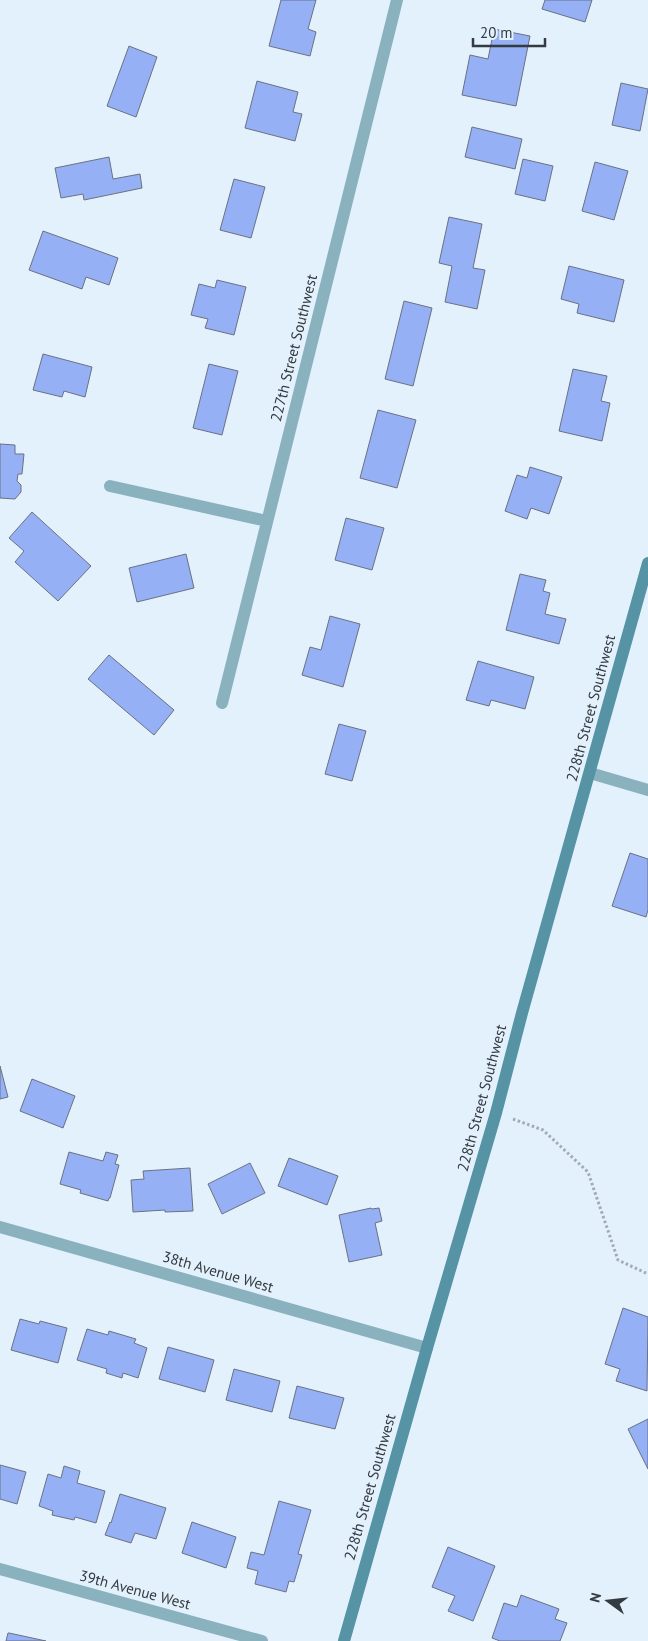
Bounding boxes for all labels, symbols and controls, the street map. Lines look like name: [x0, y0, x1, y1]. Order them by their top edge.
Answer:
scale bar: [473, 15, 546, 47]
text: 20 m: [480, 23, 513, 42]
street label: 227th Street Southwest: [266, 272, 321, 423]
street label: 228th Street Southwest: [562, 632, 619, 783]
street label: 228th Street Southwest: [453, 1022, 510, 1173]
street label: 38th Avenue West: [160, 1247, 276, 1296]
street label: 228th Street Southwest: [340, 1411, 400, 1562]
street label: 39th Avenue West: [77, 1566, 193, 1614]
north arrow: [583, 1576, 633, 1626]
text: N: [586, 1591, 605, 1604]

